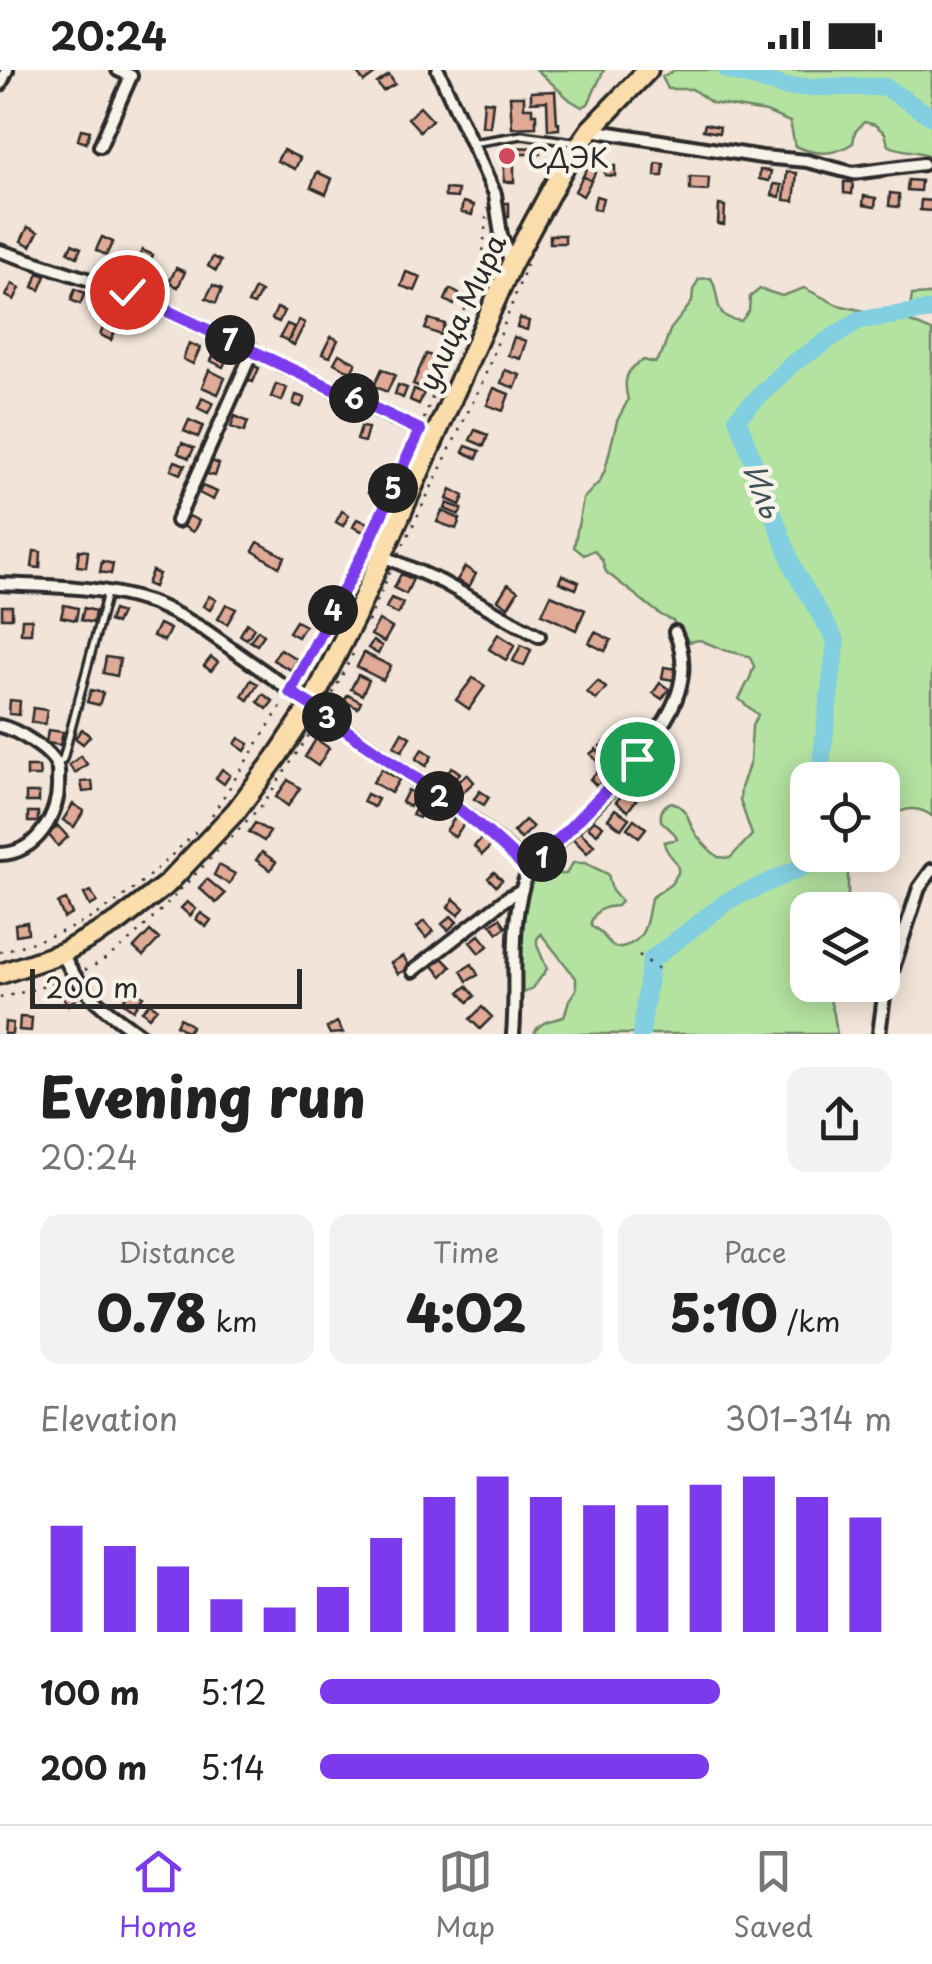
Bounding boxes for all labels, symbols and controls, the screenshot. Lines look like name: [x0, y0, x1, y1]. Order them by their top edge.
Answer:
text: 20:24: [50, 7, 167, 64]
place label: СДЭК: [527, 135, 609, 178]
marker: СДЭК: [496, 145, 518, 167]
street label: улица Мира: [406, 226, 516, 397]
pin: [85, 250, 170, 335]
icon: check: [100, 265, 155, 320]
pin: 7: [205, 315, 255, 365]
text: 7: [222, 318, 238, 361]
pin: 6: [329, 373, 379, 423]
text: 6: [344, 376, 364, 419]
water label: Иль: [733, 456, 795, 525]
pin: 5: [368, 463, 418, 513]
text: 5: [384, 466, 402, 509]
pin: 4: [308, 585, 358, 635]
text: 4: [323, 588, 343, 631]
pin: 3: [302, 692, 352, 742]
text: 3: [318, 695, 336, 738]
pin: [595, 717, 680, 802]
icon: arrive: [610, 732, 665, 787]
map controls: [790, 762, 900, 1002]
button: locate: [790, 762, 900, 872]
pin: 2: [414, 771, 464, 821]
text: 2: [429, 774, 449, 817]
pin: 1: [517, 832, 567, 882]
text: 1: [535, 835, 549, 878]
button: layers: [790, 892, 900, 1002]
scale bar: [30, 964, 302, 1008]
text: 200 m: [45, 965, 138, 1008]
text: Evening run: [40, 1054, 366, 1137]
button: share: [787, 1067, 892, 1172]
text: 20:24: [40, 1133, 138, 1181]
text: Distance: [118, 1230, 236, 1273]
text: Time: [433, 1230, 499, 1273]
text: Pace: [723, 1230, 787, 1273]
text: 0.78: [96, 1273, 206, 1349]
text: 4:02: [406, 1273, 526, 1349]
text: 5:10: [670, 1273, 778, 1349]
text: km: [206, 1299, 258, 1342]
text: /km: [778, 1299, 840, 1342]
text: Elevation: [40, 1394, 178, 1442]
text: 301–314 m: [725, 1394, 892, 1442]
text: 100 m: [40, 1668, 140, 1716]
text: 5:12: [200, 1668, 267, 1716]
text: 200 m: [40, 1743, 147, 1791]
text: 5:14: [200, 1743, 265, 1791]
tab: Home: [119, 1844, 197, 1947]
tab: Map: [435, 1844, 495, 1947]
tab: Saved: [733, 1844, 813, 1947]

